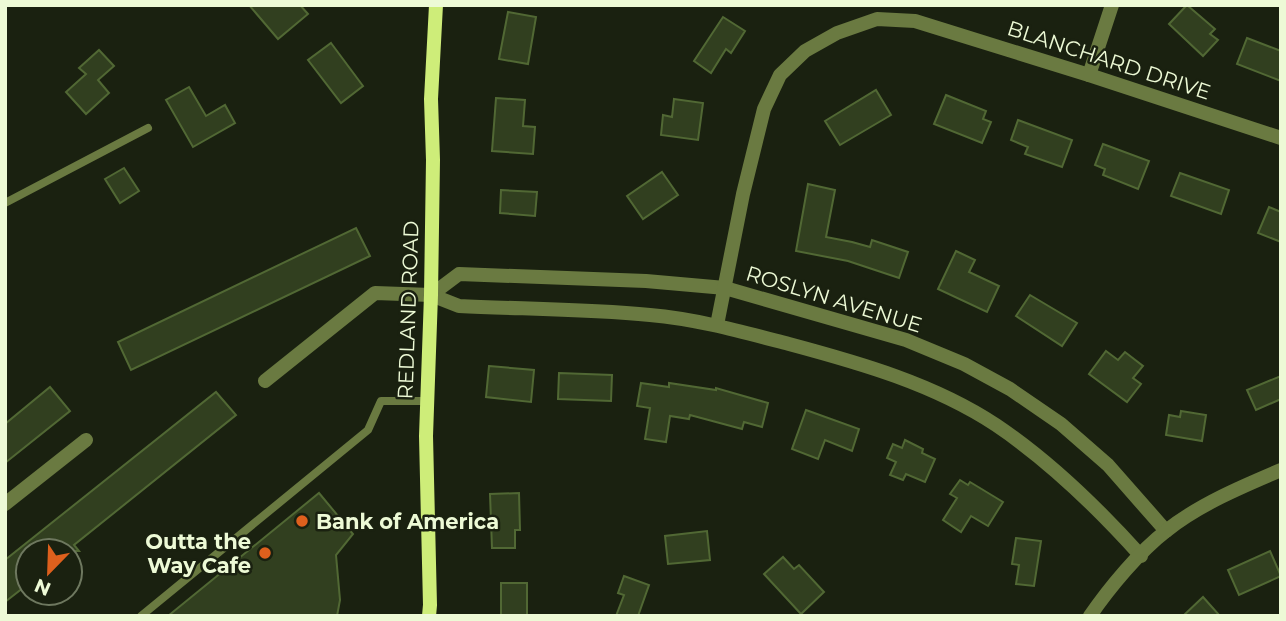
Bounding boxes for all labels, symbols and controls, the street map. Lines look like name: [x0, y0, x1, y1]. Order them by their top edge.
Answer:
street label: BLANCHARD DRIVE: [1004, 15, 1214, 105]
street label: REDLAND ROAD: [392, 220, 424, 400]
street label: ROSLYN AVENUE: [743, 260, 925, 338]
place label: Bank of America: [316, 509, 499, 534]
marker: Bank of America: [294, 513, 310, 529]
place label: Outta the Way Cafe: [145, 529, 251, 578]
north arrow: [14, 537, 84, 607]
marker: Outta the Way Cafe: [257, 545, 273, 561]
text: N: [31, 574, 54, 601]

